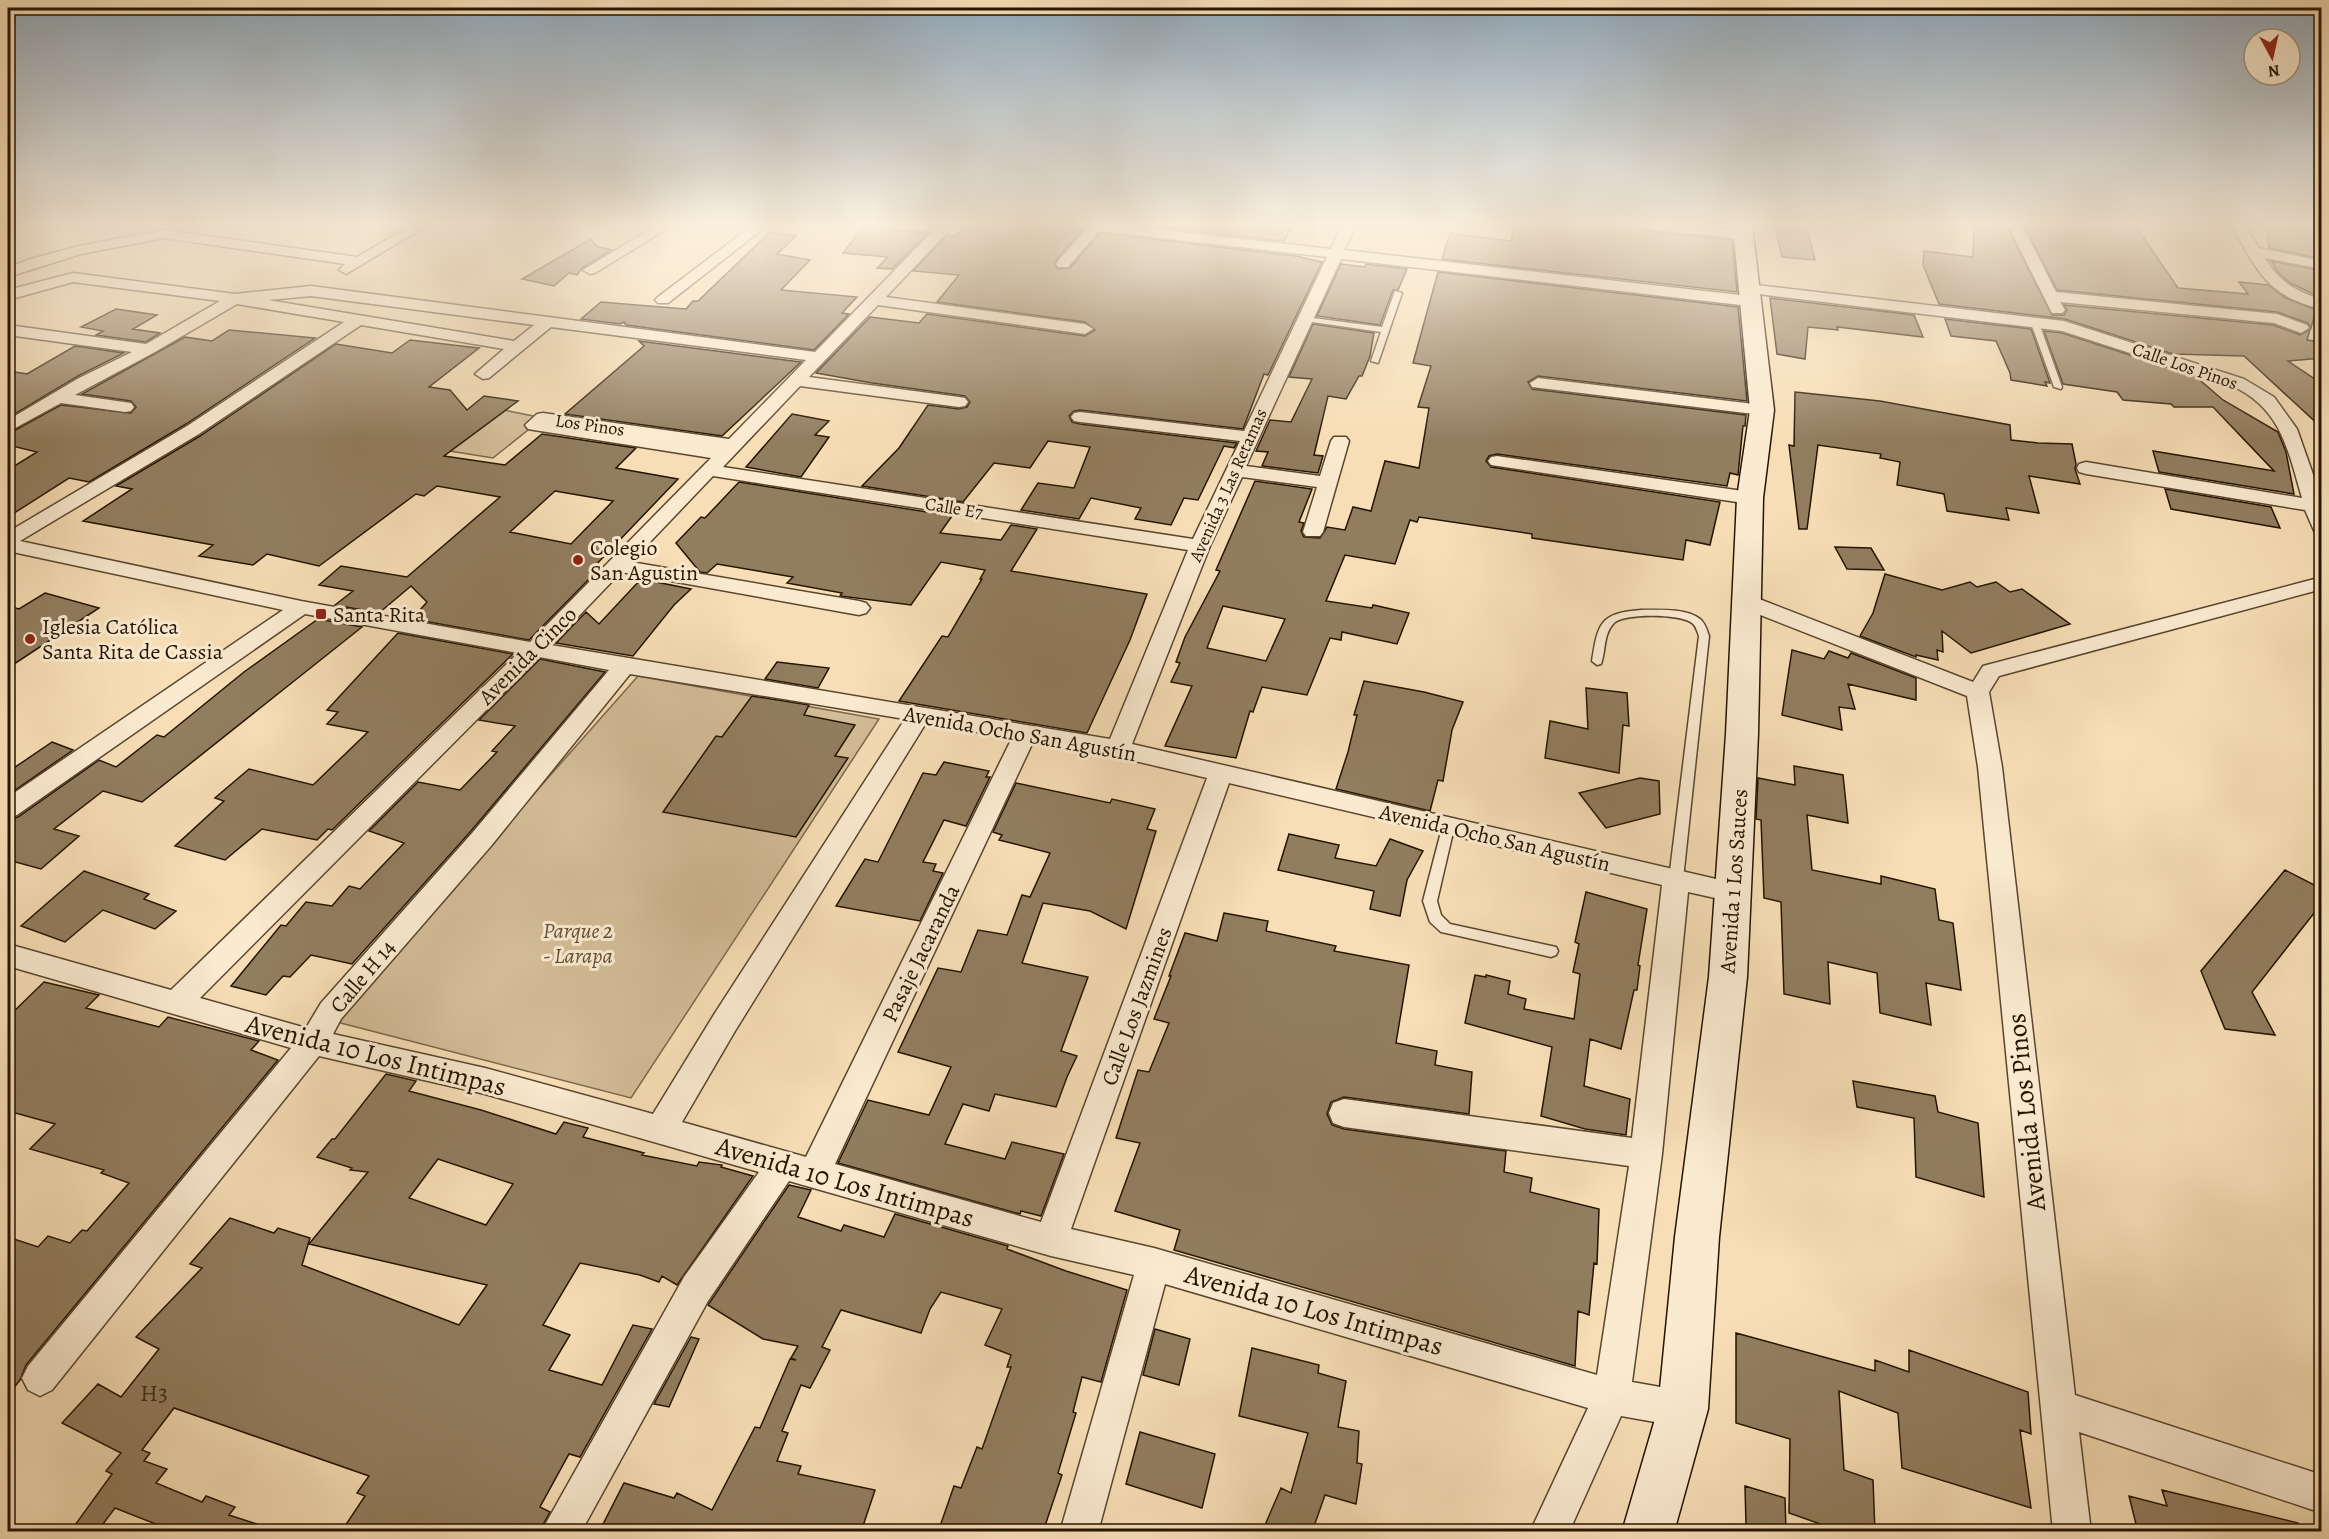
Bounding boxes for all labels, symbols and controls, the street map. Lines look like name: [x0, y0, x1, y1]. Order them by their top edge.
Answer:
north arrow: [2242, 27, 2302, 87]
text: N: [2266, 59, 2281, 83]
street label: Calle Los Pinos: [2129, 337, 2241, 395]
street label: Avenida 3 Las Retamas: [1183, 405, 1273, 566]
street label: Los Pinos: [554, 408, 626, 442]
street label: Calle E7: [923, 492, 985, 524]
place label: Colegio San Agustin: [590, 533, 698, 588]
marker: Colegio San Agustin: [571, 553, 585, 567]
place label: Santa Rita: [333, 600, 426, 630]
street label: Avenida Cinco: [471, 600, 584, 712]
marker: Santa Rita: [314, 607, 328, 621]
place label: Iglesia Católica Santa Rita de Cassia: [42, 612, 224, 667]
marker: Iglesia Católica Santa Rita de Cassia: [23, 632, 37, 646]
street label: Avenida Ocho San Agustín: [900, 699, 1139, 769]
street label: Avenida 1 Los Sauces: [1713, 788, 1755, 975]
street label: Avenida Ocho San Agustín: [1375, 797, 1613, 879]
street label: Pasaje Jacaranda: [875, 879, 967, 1027]
park label: Parque 2 - Larapa: [543, 916, 613, 971]
street label: Calle Los Jazmines: [1094, 923, 1180, 1090]
street label: Calle H 14: [323, 934, 402, 1020]
street label: Avenida 10 Los Intimpas: [241, 1005, 510, 1105]
street label: Avenida Los Pinos: [1998, 1011, 2054, 1214]
street label: Avenida 10 Los Intimpas: [711, 1128, 978, 1236]
street label: Avenida 10 Los Intimpas: [1180, 1256, 1447, 1364]
house number: H3: [140, 1377, 168, 1409]

